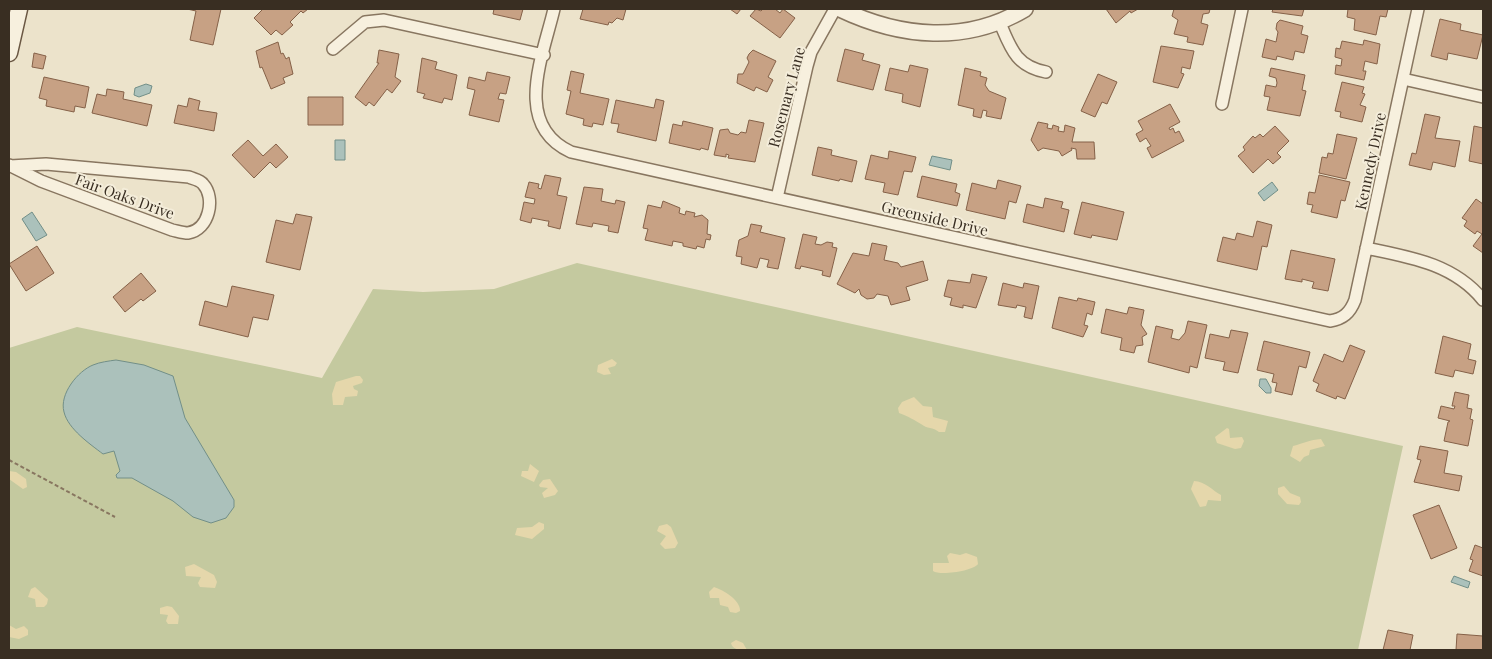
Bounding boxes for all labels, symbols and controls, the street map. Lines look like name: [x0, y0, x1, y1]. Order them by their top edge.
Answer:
street label: Rosemary Lane: [763, 44, 809, 150]
street label: Kennedy Drive: [1350, 110, 1390, 212]
street label: Fair Oaks Drive: [73, 169, 177, 223]
street label: Greenside Drive: [880, 196, 990, 240]

